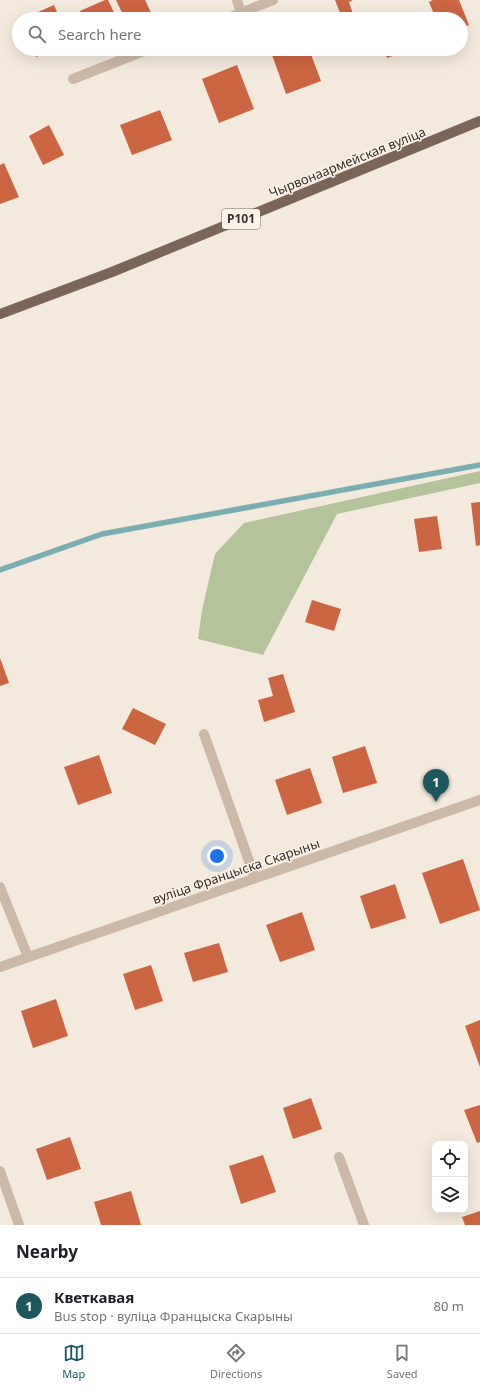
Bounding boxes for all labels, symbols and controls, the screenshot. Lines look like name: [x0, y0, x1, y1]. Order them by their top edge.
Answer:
search box: [12, 12, 468, 56]
icon: search: [26, 23, 48, 45]
text: Search here: [58, 24, 141, 44]
street label: Чырвонаармейская вуліца: [266, 122, 428, 202]
road number: Р101: [222, 209, 260, 229]
pin: 1: [423, 769, 449, 802]
street label: вуліца Францыска Скарыны: [150, 834, 322, 908]
your location: [207, 846, 227, 866]
map controls: [432, 1141, 468, 1213]
button: locate: [432, 1141, 468, 1177]
button: layers: [432, 1177, 468, 1213]
text: Nearby: [16, 1240, 78, 1263]
text: Кветкавая: [54, 1287, 134, 1307]
text: 1: [25, 1297, 33, 1315]
text: 80 m: [434, 1297, 464, 1315]
text: Bus stop · вуліца Францыска Скарыны: [54, 1307, 293, 1325]
tab: Map: [62, 1342, 85, 1381]
tab: Directions: [210, 1342, 262, 1381]
tab: Saved: [387, 1342, 418, 1381]

